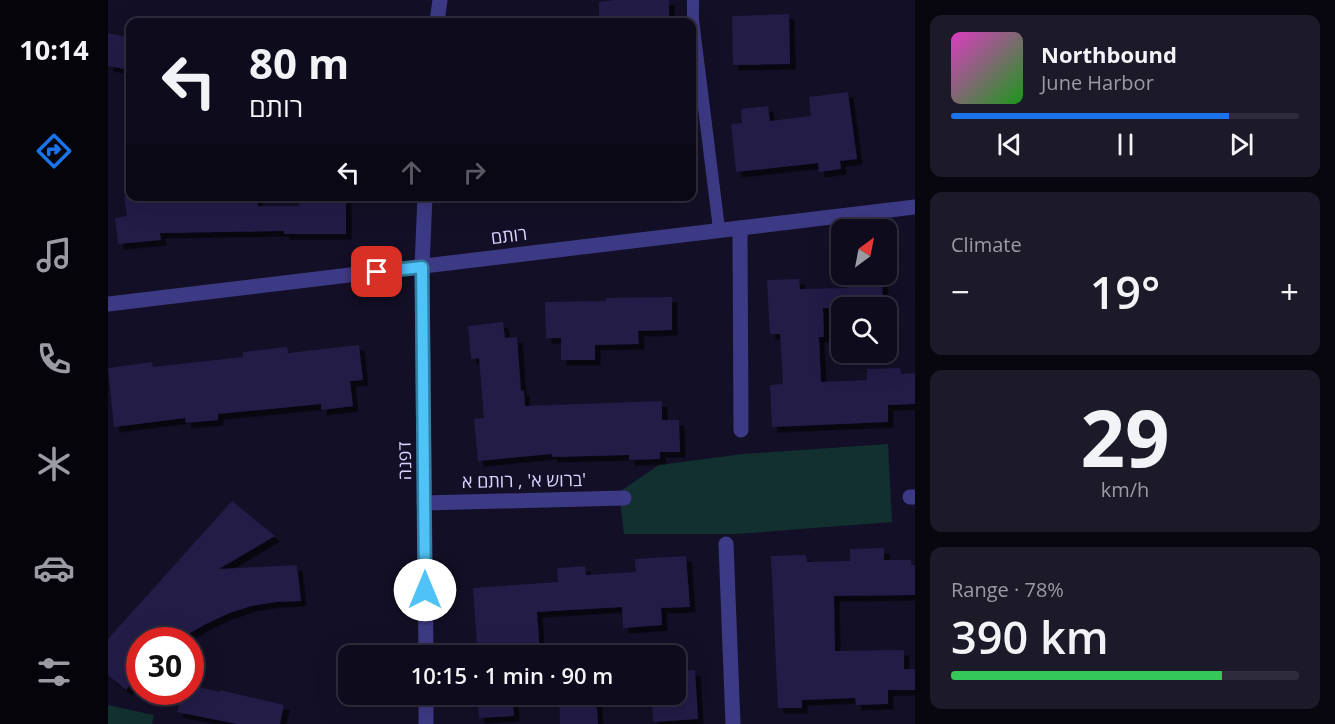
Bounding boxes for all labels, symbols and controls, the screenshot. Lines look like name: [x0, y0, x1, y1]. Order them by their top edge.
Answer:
text: 10:14: [19, 31, 89, 68]
text: 80 m: [249, 34, 349, 91]
text: Northbound: [1041, 39, 1177, 69]
icon: left: [150, 42, 228, 120]
text: June Harbor: [1041, 69, 1154, 96]
text: רותם: [249, 88, 303, 125]
icon: previous: [993, 128, 1026, 161]
icon: pause: [1109, 128, 1142, 161]
icon: next: [1225, 128, 1258, 161]
icon: directions: [33, 130, 75, 172]
icon: left: [332, 156, 365, 189]
icon: ahead: [395, 156, 428, 189]
icon: right: [458, 156, 491, 189]
north arrow: [831, 219, 897, 285]
map controls: [831, 219, 897, 363]
street label: רותם: [489, 221, 528, 249]
text: Climate: [951, 231, 1022, 258]
icon: music: [33, 234, 75, 276]
pin: [351, 246, 402, 297]
icon: arrive: [360, 255, 393, 288]
text: 19°: [1090, 261, 1160, 322]
text: −: [951, 269, 970, 314]
text: +: [1280, 269, 1299, 314]
button: search: [831, 297, 897, 363]
icon: phone: [33, 338, 75, 380]
text: 29: [1080, 384, 1170, 490]
street label: דפנה: [392, 441, 416, 481]
icon: climate: [33, 443, 75, 485]
street label: ברוש א' , רותם א': [462, 467, 586, 493]
text: km/h: [1101, 476, 1149, 503]
icon: car: [33, 547, 75, 589]
position arrow: [393, 558, 457, 622]
text: Range · 78%: [951, 576, 1064, 603]
text: 390 km: [951, 606, 1109, 667]
speed limit sign: 30: [126, 627, 204, 705]
icon: filters: [33, 651, 75, 693]
text: 10:15 · 1 min · 90 m: [411, 660, 613, 690]

